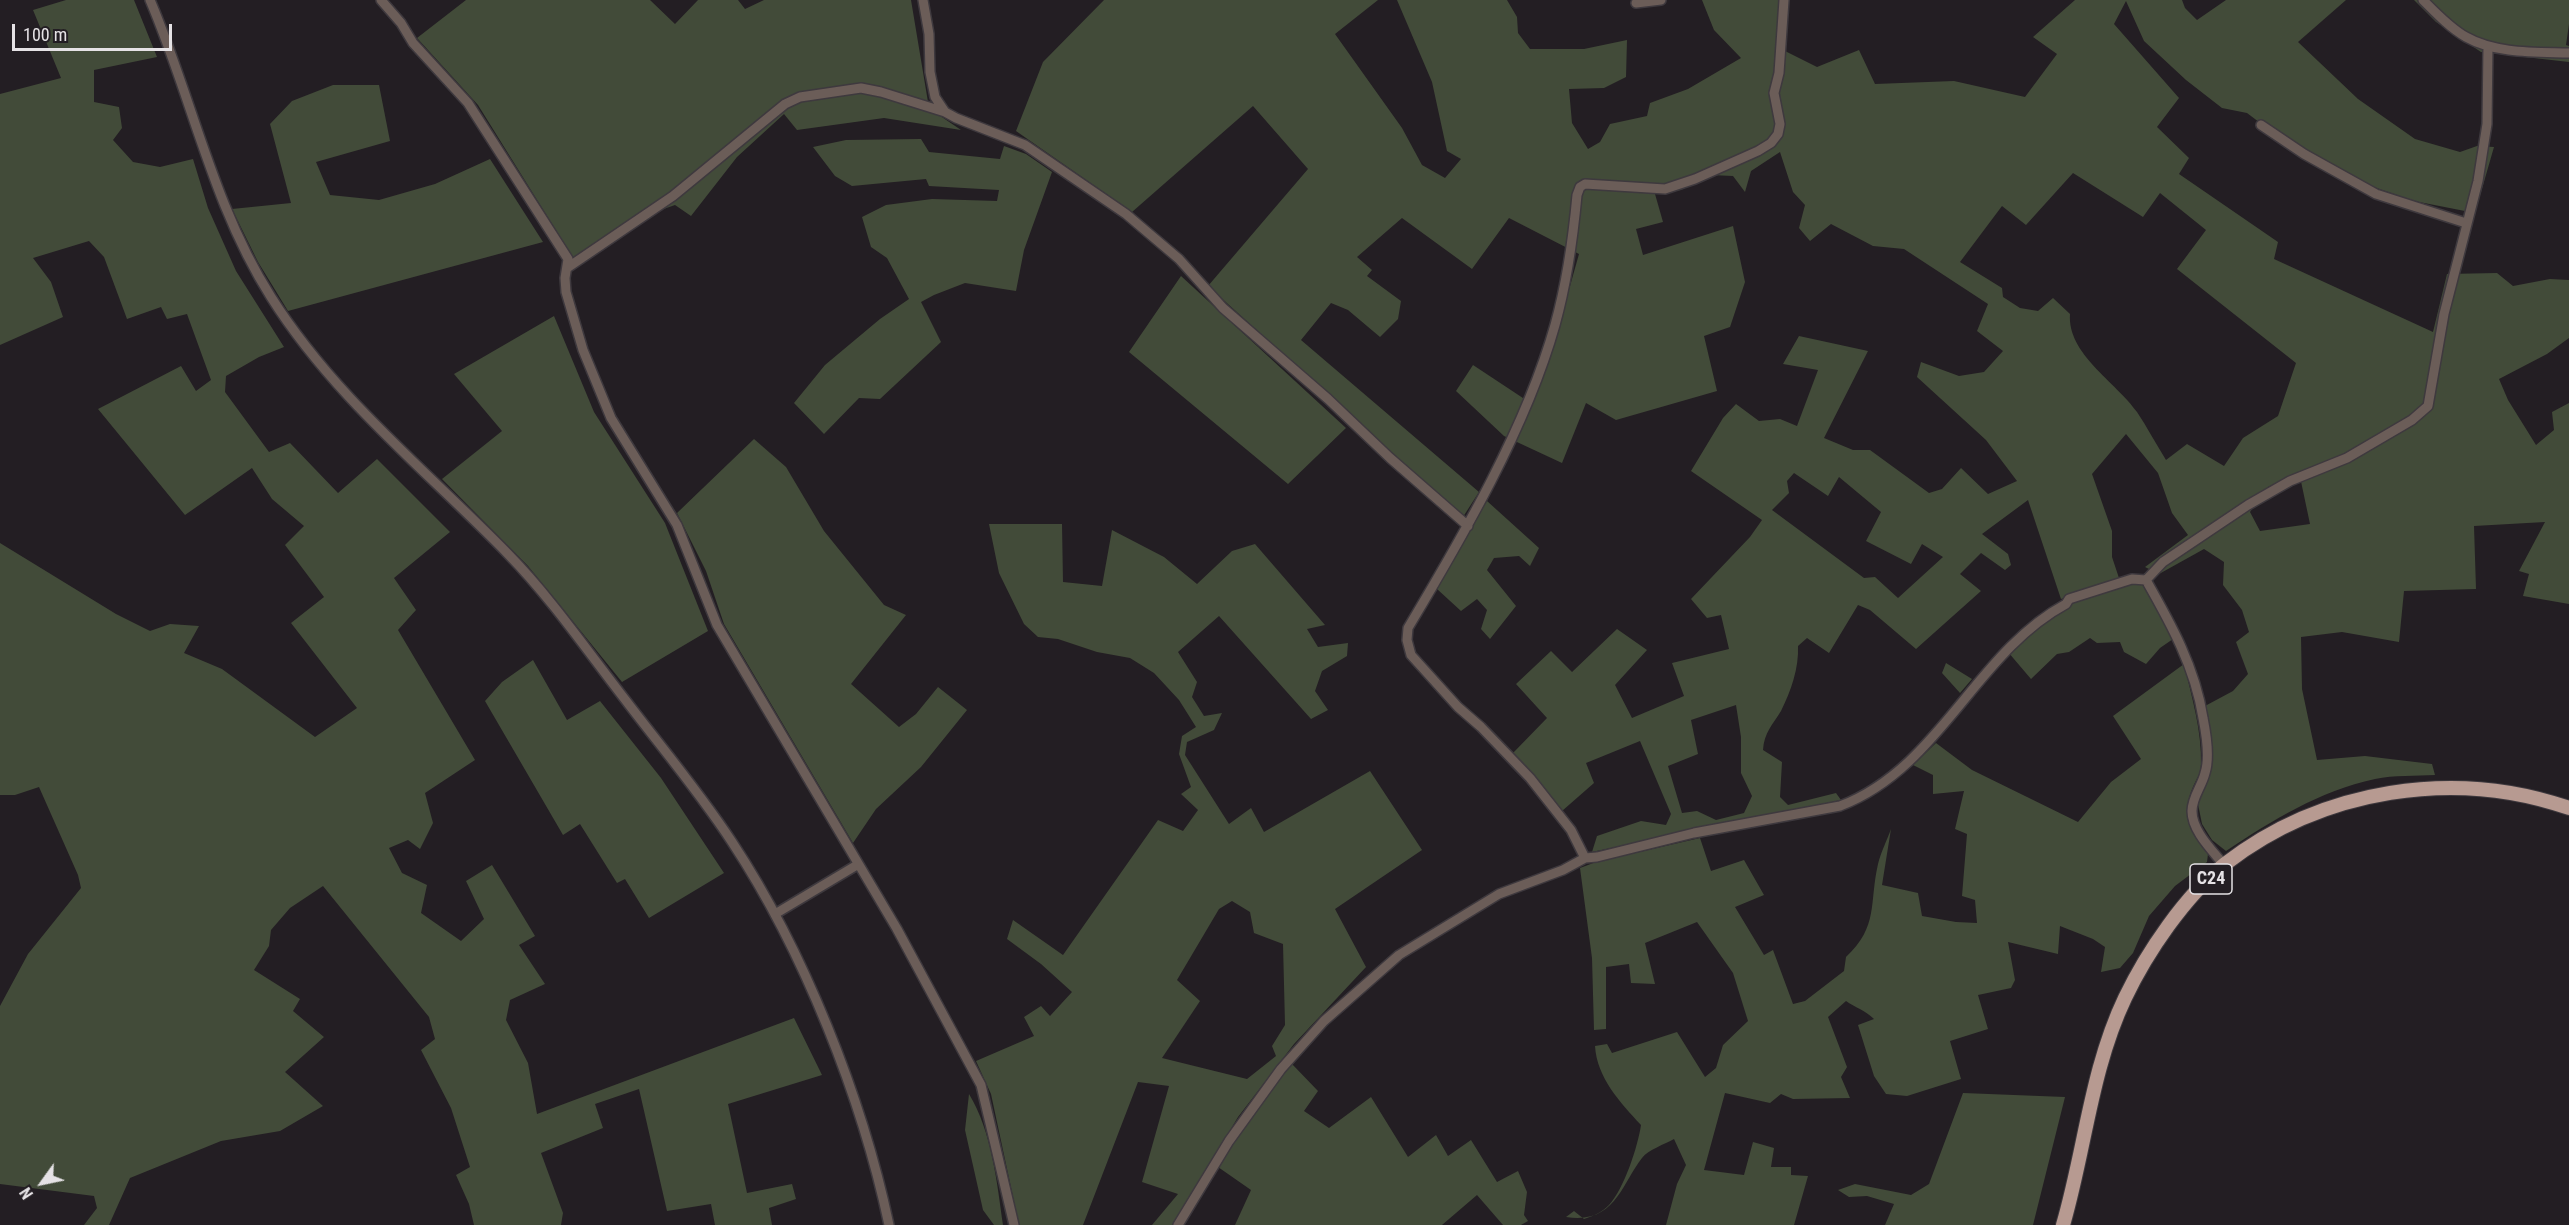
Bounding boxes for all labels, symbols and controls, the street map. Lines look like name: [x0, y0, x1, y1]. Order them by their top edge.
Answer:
scale bar: [15, 12, 176, 50]
text: 100 m: [23, 24, 67, 45]
road number: C24: [2190, 864, 2232, 894]
north arrow: [12, 1153, 72, 1213]
text: N: [16, 1184, 37, 1202]

